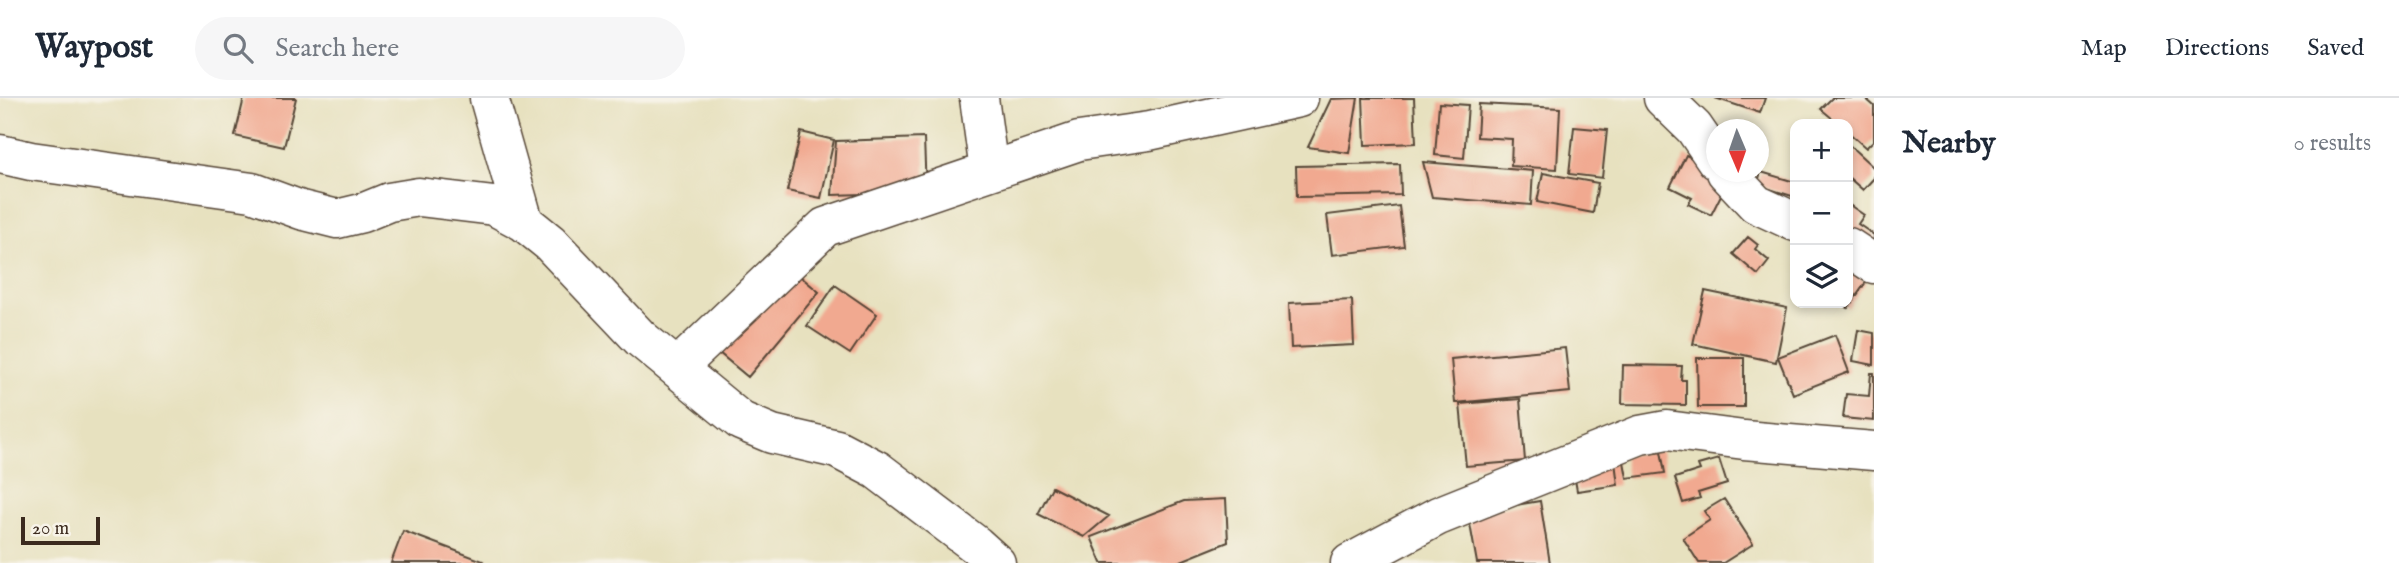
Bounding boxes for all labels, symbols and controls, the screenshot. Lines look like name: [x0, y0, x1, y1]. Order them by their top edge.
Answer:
search box: [195, 17, 685, 80]
text: Waypost: [35, 27, 153, 69]
icon: search: [219, 29, 257, 67]
text: Search here: [275, 32, 399, 65]
text: Map: [2081, 33, 2127, 64]
text: Directions: [2165, 33, 2269, 64]
text: Saved: [2307, 33, 2364, 64]
north arrow: [1706, 119, 1769, 182]
map controls: [1790, 119, 1853, 308]
button: +: [1790, 119, 1853, 182]
text: Nearby: [1902, 125, 1995, 163]
text: 0 results: [2293, 129, 2371, 158]
button: −: [1790, 182, 1853, 245]
button: layers: [1790, 245, 1853, 308]
scale bar: [21, 514, 100, 546]
text: 20 m: [32, 517, 69, 541]

